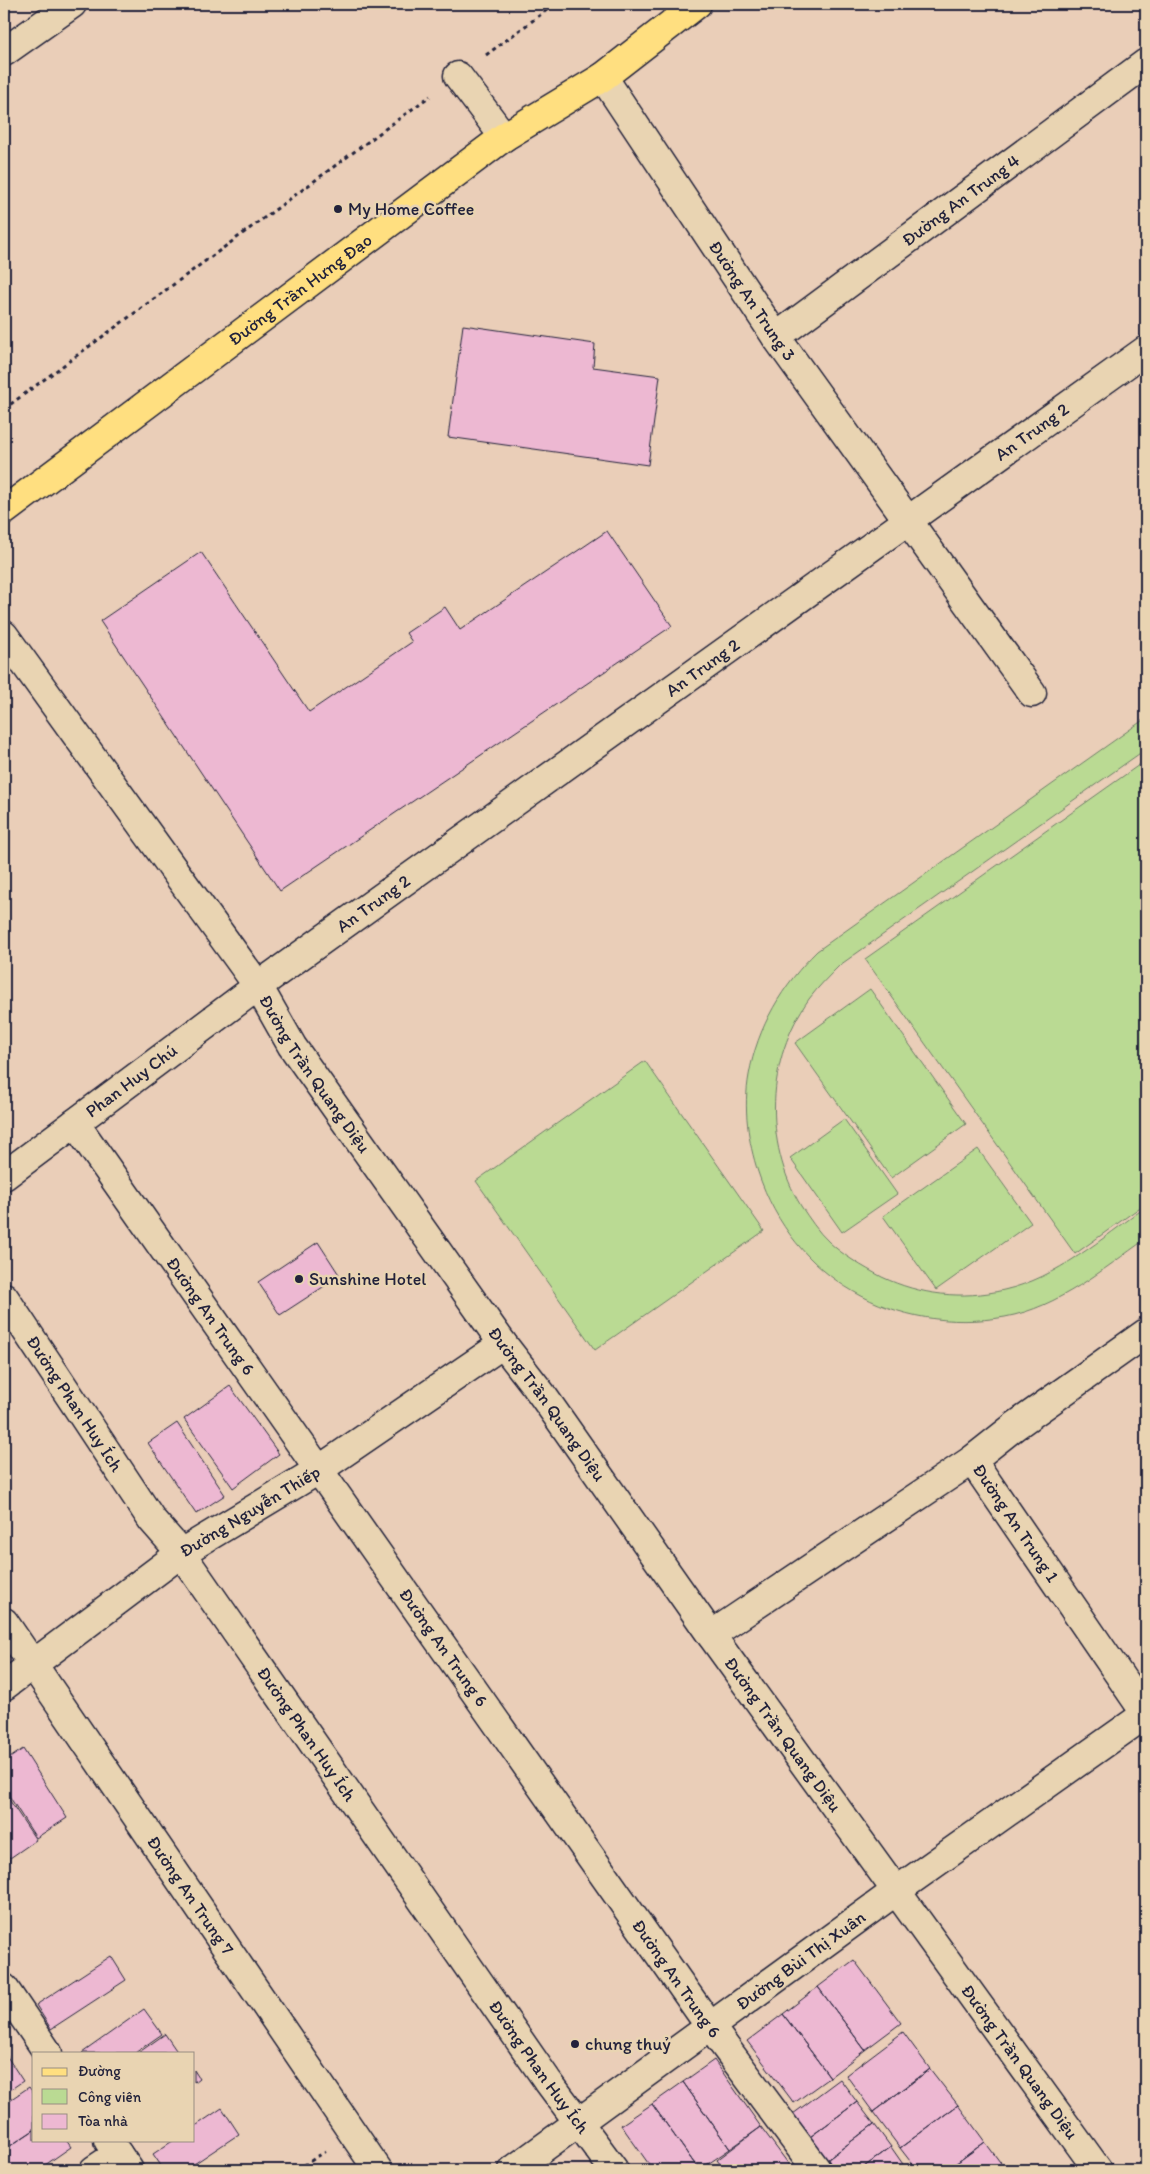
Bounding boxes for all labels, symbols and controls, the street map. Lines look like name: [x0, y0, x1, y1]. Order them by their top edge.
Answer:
street label: Đường An Trung 4: [898, 149, 1024, 251]
place label: My Home Coffee: [348, 198, 474, 220]
marker: My Home Coffee: [332, 203, 344, 215]
street label: Đường Trần Hưng Đạo: [224, 229, 376, 350]
street label: Đường An Trung 3: [704, 237, 801, 365]
street label: An Trung 2: [991, 398, 1073, 466]
street label: An Trung 2: [661, 633, 744, 701]
street label: An Trung 2: [332, 869, 415, 937]
street label: Đường Trần Quang Diệu: [254, 991, 375, 1157]
street label: Phan Huy Chú: [81, 1039, 182, 1122]
street label: Đường An Trung 6: [162, 1253, 260, 1380]
place label: Sunshine Hotel: [309, 1268, 426, 1290]
marker: Sunshine Hotel: [293, 1273, 305, 1285]
street label: Đường Trần Quang Diệu: [483, 1323, 611, 1486]
street label: Đường Phan Huy Ích: [22, 1331, 128, 1476]
street label: Đường An Trung 1: [968, 1459, 1064, 1587]
street label: Đường Nguyễn Thiếp: [176, 1461, 324, 1562]
street label: Đường An Trung 6: [394, 1584, 493, 1711]
street label: Đường Trần Quang Diệu: [720, 1653, 846, 1816]
street label: Đường Phan Huy Ích: [252, 1663, 361, 1806]
street label: Đường An Trung 7: [142, 1832, 239, 1959]
street label: Đường Bùi Thị Xuân: [732, 1906, 870, 2015]
street label: Đường An Trung 6: [627, 1915, 726, 2042]
street label: Đường Trần Quang Diệu: [956, 1980, 1083, 2144]
street label: Đường Phan Huy Ích: [484, 1996, 594, 2138]
place label: chung thuỷ: [585, 2033, 671, 2055]
marker: chung thuỷ: [569, 2038, 581, 2050]
legend: [32, 2052, 195, 2142]
text: Đường: [78, 2062, 121, 2080]
text: Công viên: [78, 2088, 142, 2106]
text: Tòa nhà: [78, 2112, 128, 2130]

